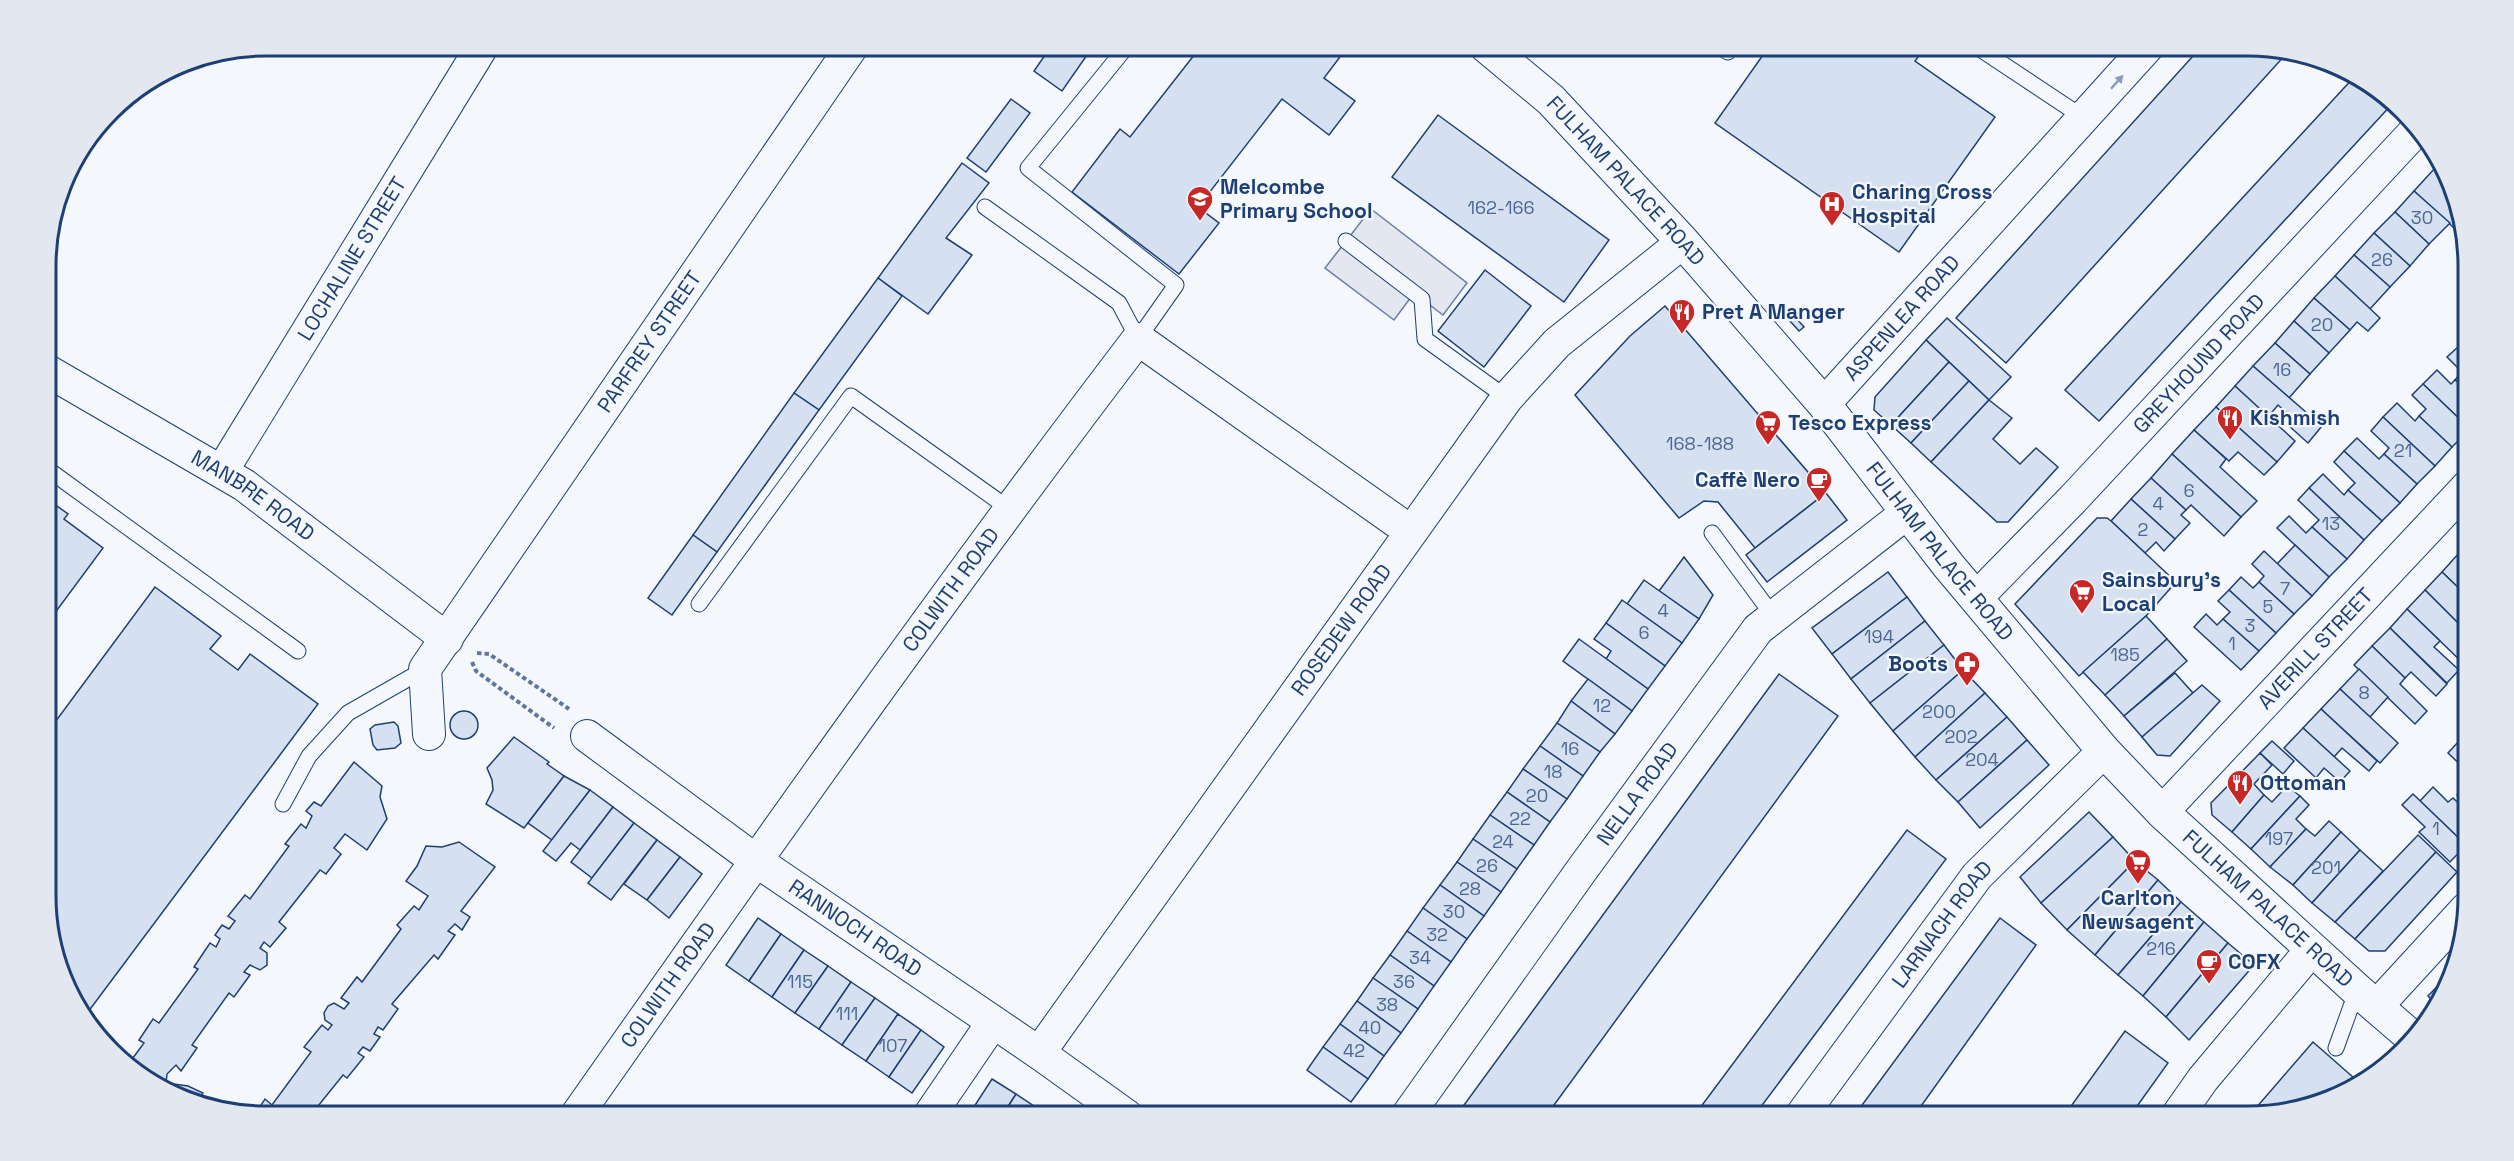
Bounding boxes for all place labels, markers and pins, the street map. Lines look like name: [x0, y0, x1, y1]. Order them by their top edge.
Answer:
place label: Melcombe Primary School: [1220, 173, 1373, 224]
place label: Charing Cross Hospital: [1852, 178, 1993, 229]
school or university icon: Melcombe Primary School: [1185, 184, 1215, 222]
hospital icon: Charing Cross Hospital: [1817, 189, 1847, 227]
restaurant icon: Pret A Manger: [1667, 297, 1697, 335]
place label: Pret A Manger: [1702, 298, 1845, 325]
restaurant icon: Kishmish: [2215, 403, 2245, 441]
place label: Kishmish: [2250, 404, 2340, 431]
supermarket icon: Tesco Express: [1753, 408, 1783, 446]
place label: Tesco Express: [1788, 409, 1932, 436]
cafe icon: Caffè Nero: [1804, 465, 1834, 503]
place label: Caffè Nero: [1695, 466, 1800, 493]
place label: Sainsbury's Local: [2102, 566, 2221, 617]
supermarket icon: Sainsbury's Local: [2067, 577, 2097, 615]
pharmacy icon: Boots: [1952, 649, 1982, 687]
place label: Boots: [1888, 650, 1948, 677]
restaurant icon: Ottoman: [2225, 768, 2255, 806]
place label: Ottoman: [2260, 769, 2346, 796]
supermarket icon: Carlton Newsagent: [2123, 847, 2153, 885]
place label: Carlton Newsagent: [2081, 884, 2195, 935]
cafe icon: COFX: [2194, 947, 2224, 985]
place label: COFX: [2228, 948, 2281, 975]

